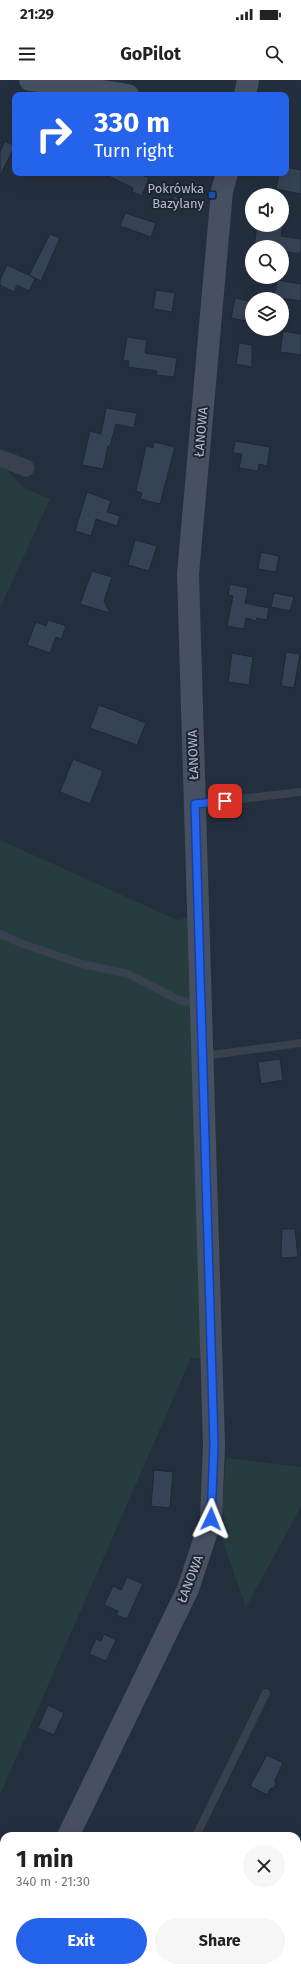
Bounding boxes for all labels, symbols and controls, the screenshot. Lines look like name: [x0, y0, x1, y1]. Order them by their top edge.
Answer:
text: 21:29: [20, 5, 54, 23]
icon: menu: [16, 43, 38, 65]
text: GoPilot: [120, 43, 181, 65]
icon: search: [263, 43, 285, 65]
text: 330 m: [94, 106, 170, 139]
icon: right: [28, 108, 80, 160]
text: Turn right: [94, 140, 174, 162]
place label: Pokrówka Bazylany: [148, 181, 205, 211]
map controls: [245, 188, 289, 336]
button: sound: [245, 188, 289, 232]
marker: Pokrówka Bazylany: [207, 190, 217, 200]
button: search: [245, 240, 289, 284]
button: layers: [245, 292, 289, 336]
street label: ŁANOWA: [191, 406, 211, 458]
street label: ŁANOWA: [185, 729, 201, 780]
pin: [208, 784, 242, 818]
icon: arrive: [214, 790, 236, 812]
position arrow: [190, 1498, 232, 1540]
street label: ŁANOWA: [174, 1552, 206, 1605]
text: 1 min: [16, 1845, 74, 1873]
button: close: [243, 1845, 285, 1887]
text: 340 m · 21:30: [16, 1874, 90, 1889]
button: Exit: [16, 1918, 147, 1964]
button: Share: [155, 1918, 285, 1964]

